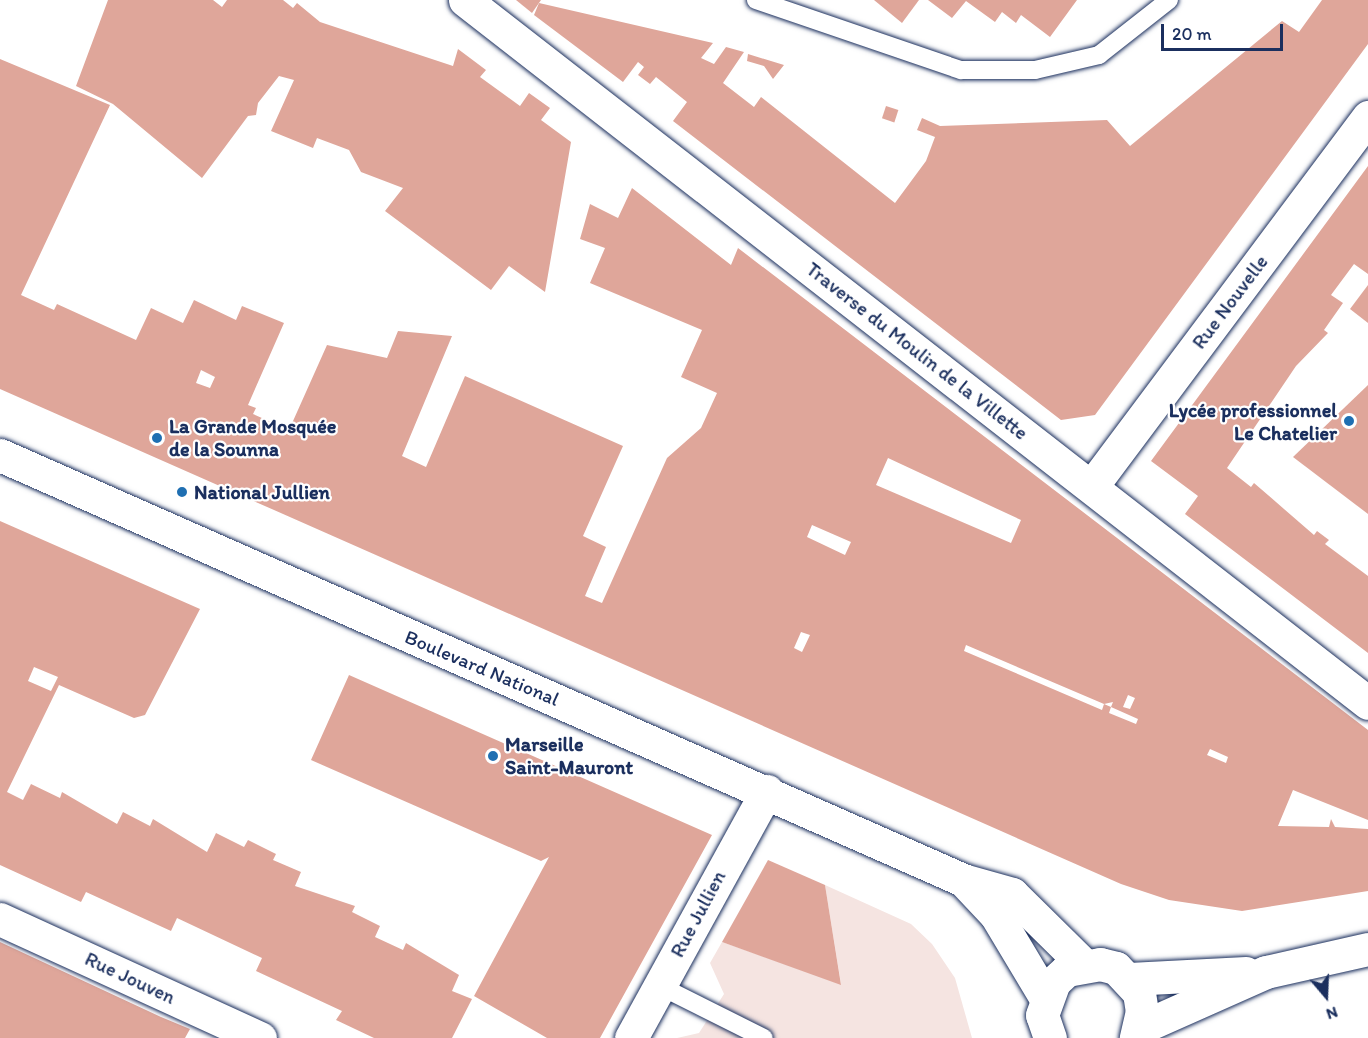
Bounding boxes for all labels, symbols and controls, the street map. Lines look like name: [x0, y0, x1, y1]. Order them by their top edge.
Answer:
scale bar: [1164, 12, 1286, 50]
text: 20 m: [1172, 23, 1212, 45]
street label: Rue Nouvelle: [1187, 250, 1273, 354]
street label: Traverse du Moulin de la Villette: [801, 257, 1033, 445]
place label: Lycée professionnel Le Chatelier: [1169, 398, 1337, 445]
place label: La Grande Mosquée de la Sounna: [169, 414, 337, 461]
marker: Lycée professionnel Le Chatelier: [1342, 414, 1356, 428]
marker: La Grande Mosquée de la Sounna: [150, 431, 164, 445]
place label: National Jullien: [194, 480, 330, 504]
marker: National Jullien: [175, 485, 189, 499]
street label: Boulevard National: [401, 625, 563, 711]
place label: Marseille Saint-Mauront: [505, 732, 633, 779]
marker: Marseille Saint-Mauront: [486, 749, 500, 763]
street label: Rue Jullien: [665, 866, 731, 962]
street label: Rue Jouven: [81, 947, 179, 1009]
north arrow: [1296, 966, 1356, 1026]
text: N: [1324, 1003, 1340, 1024]

